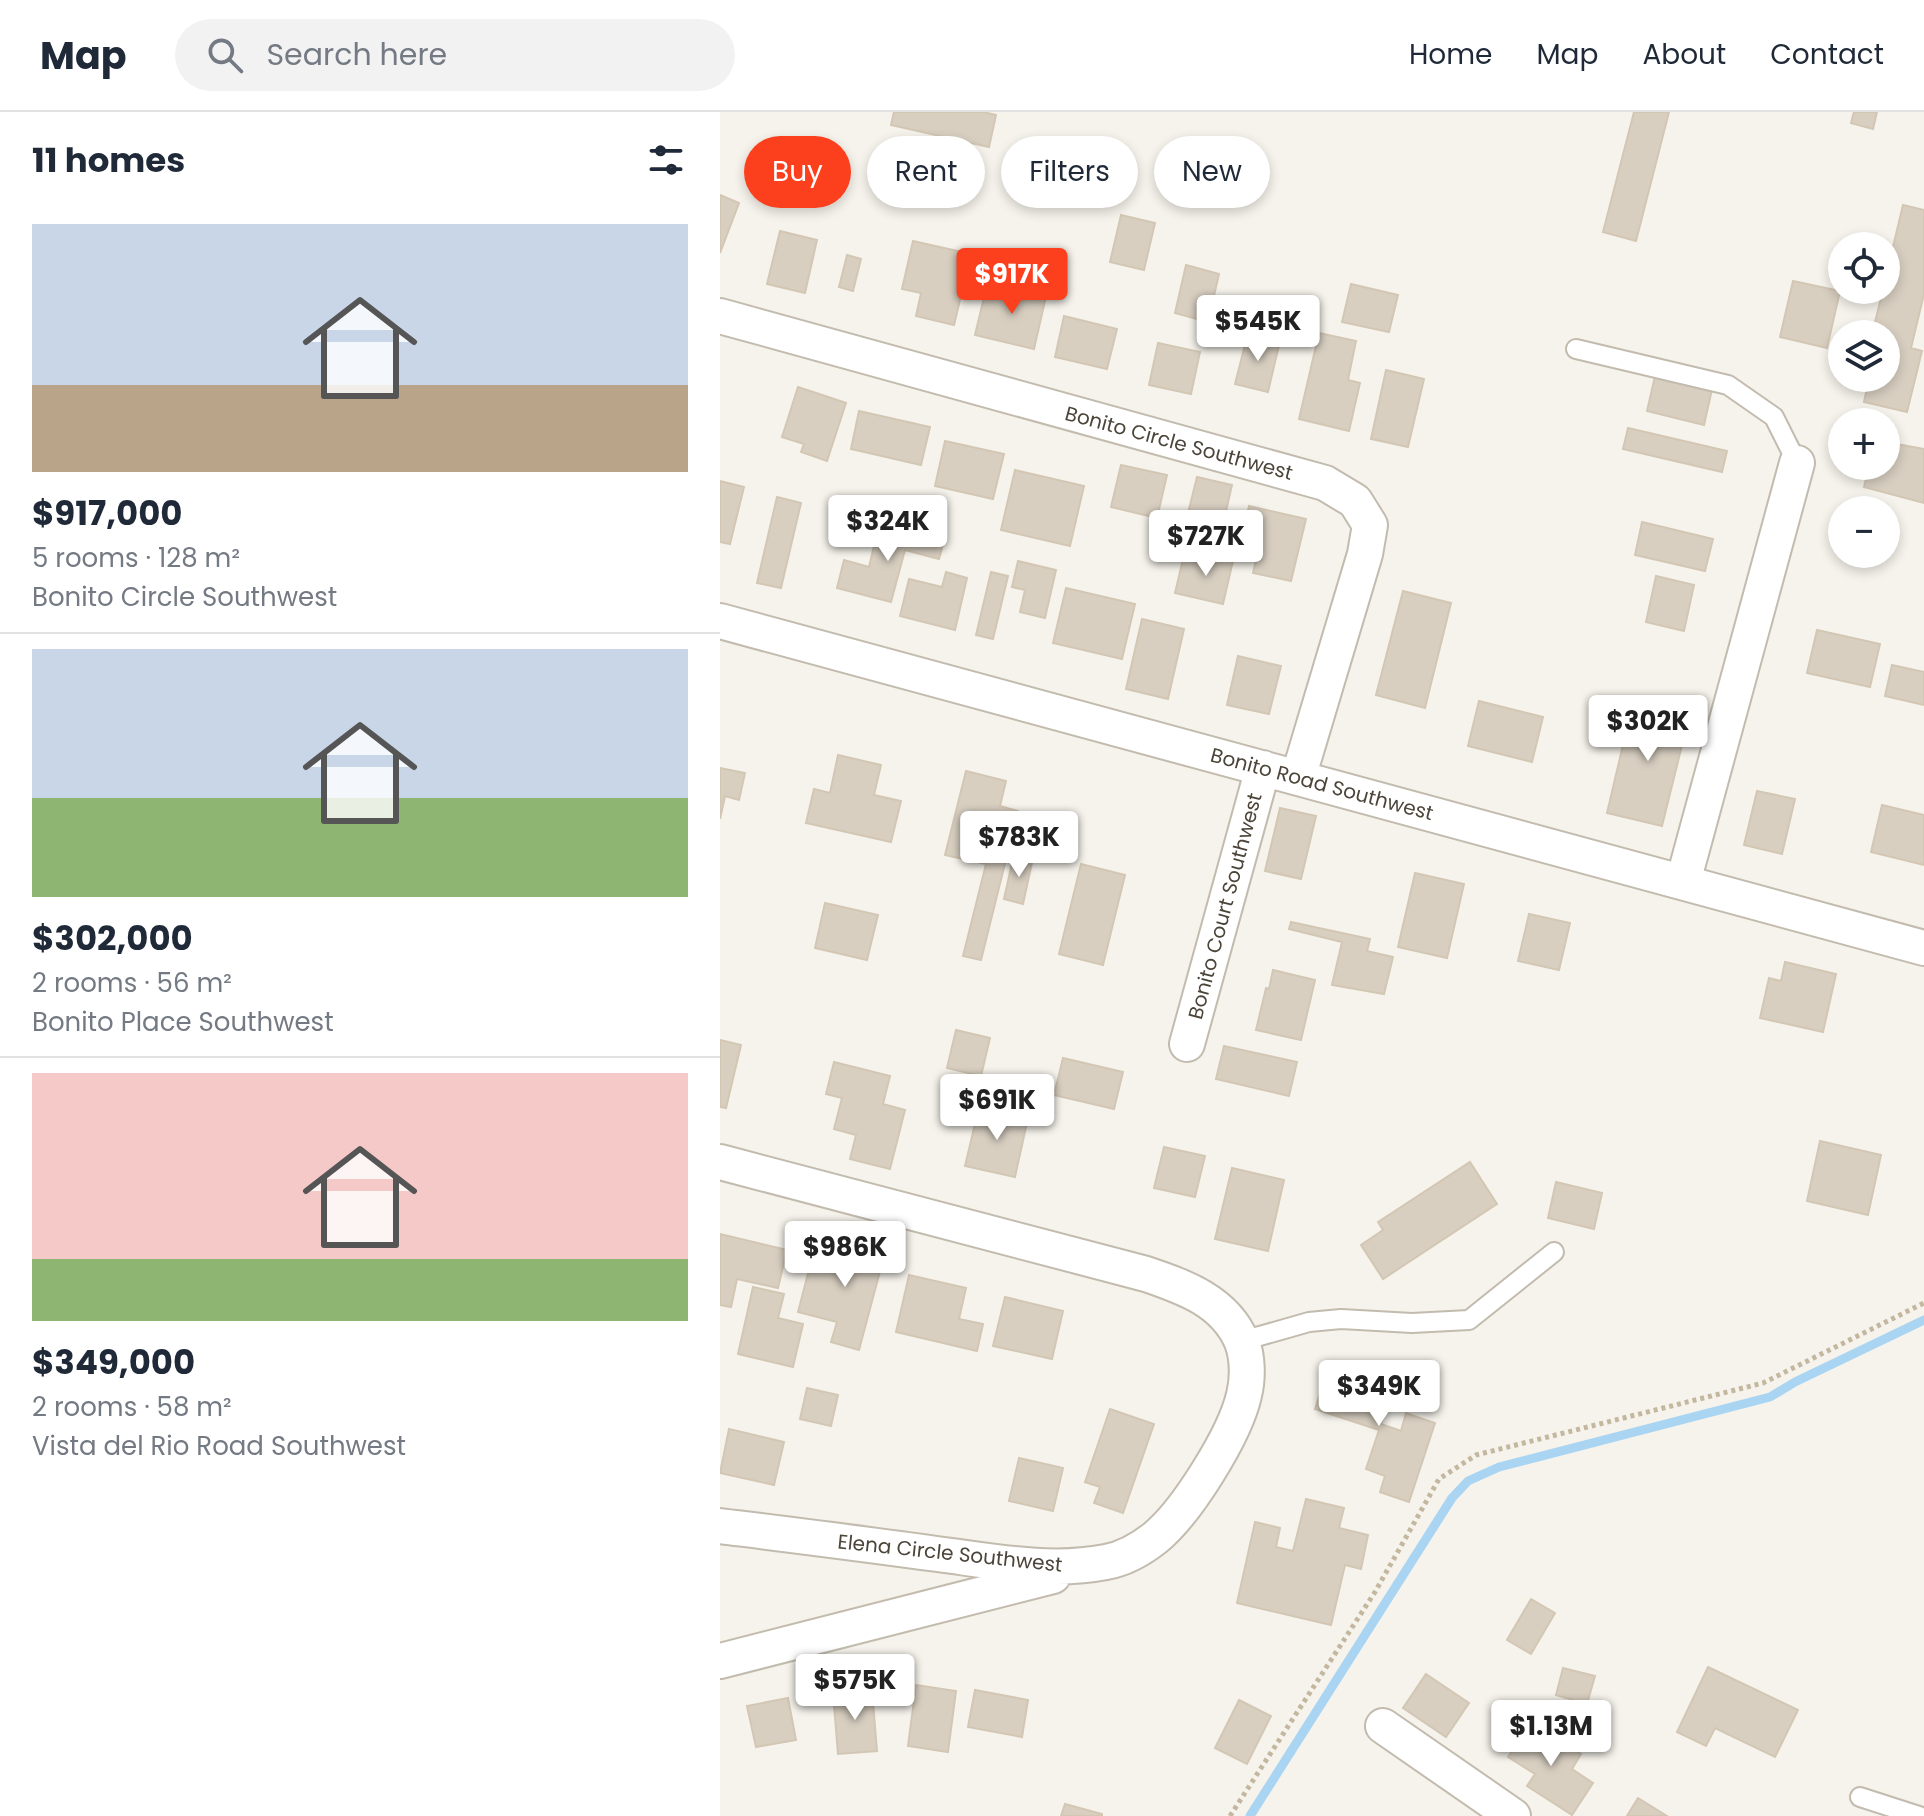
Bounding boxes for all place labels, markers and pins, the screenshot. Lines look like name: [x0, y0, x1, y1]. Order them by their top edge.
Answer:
pin: $917K: [956, 248, 1068, 316]
pin: $545K: [1202, 295, 1314, 363]
pin: $324K: [832, 495, 944, 563]
pin: $727K: [1150, 510, 1262, 578]
pin: $302K: [1592, 695, 1704, 763]
pin: $783K: [963, 811, 1075, 879]
pin: $691K: [941, 1074, 1053, 1142]
pin: $986K: [789, 1221, 901, 1289]
pin: $349K: [1323, 1360, 1435, 1428]
pin: $575K: [799, 1654, 911, 1722]
pin: $1.13M: [1486, 1700, 1616, 1768]

